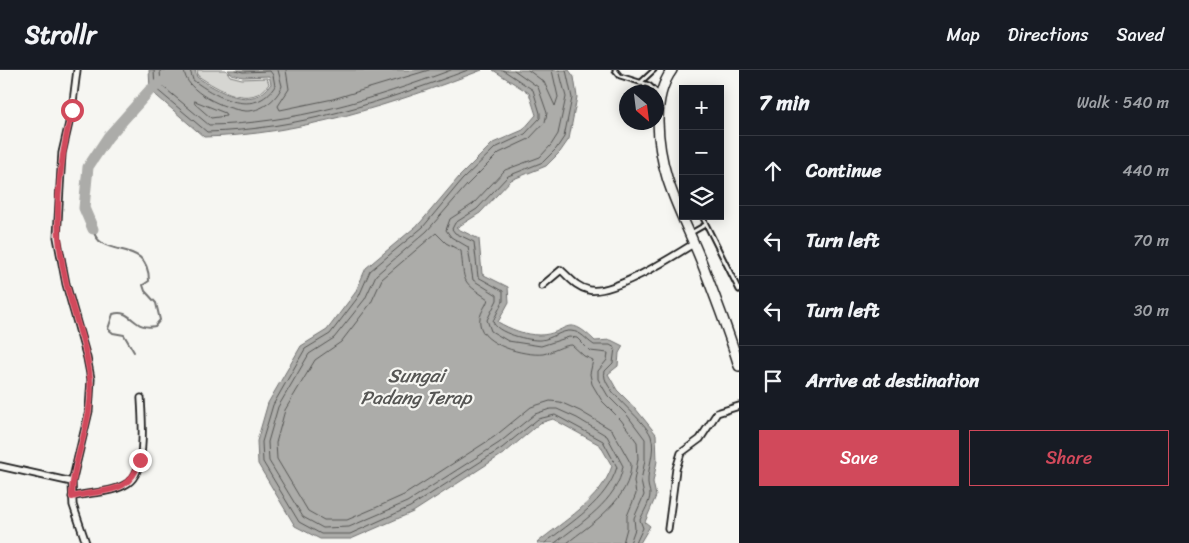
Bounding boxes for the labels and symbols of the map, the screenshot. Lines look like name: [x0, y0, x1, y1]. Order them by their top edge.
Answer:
north arrow: [619, 85, 664, 130]
route start: [61, 99, 84, 122]
water label: Sungai Padang Terap: [361, 359, 473, 414]
route end: [129, 449, 152, 472]

